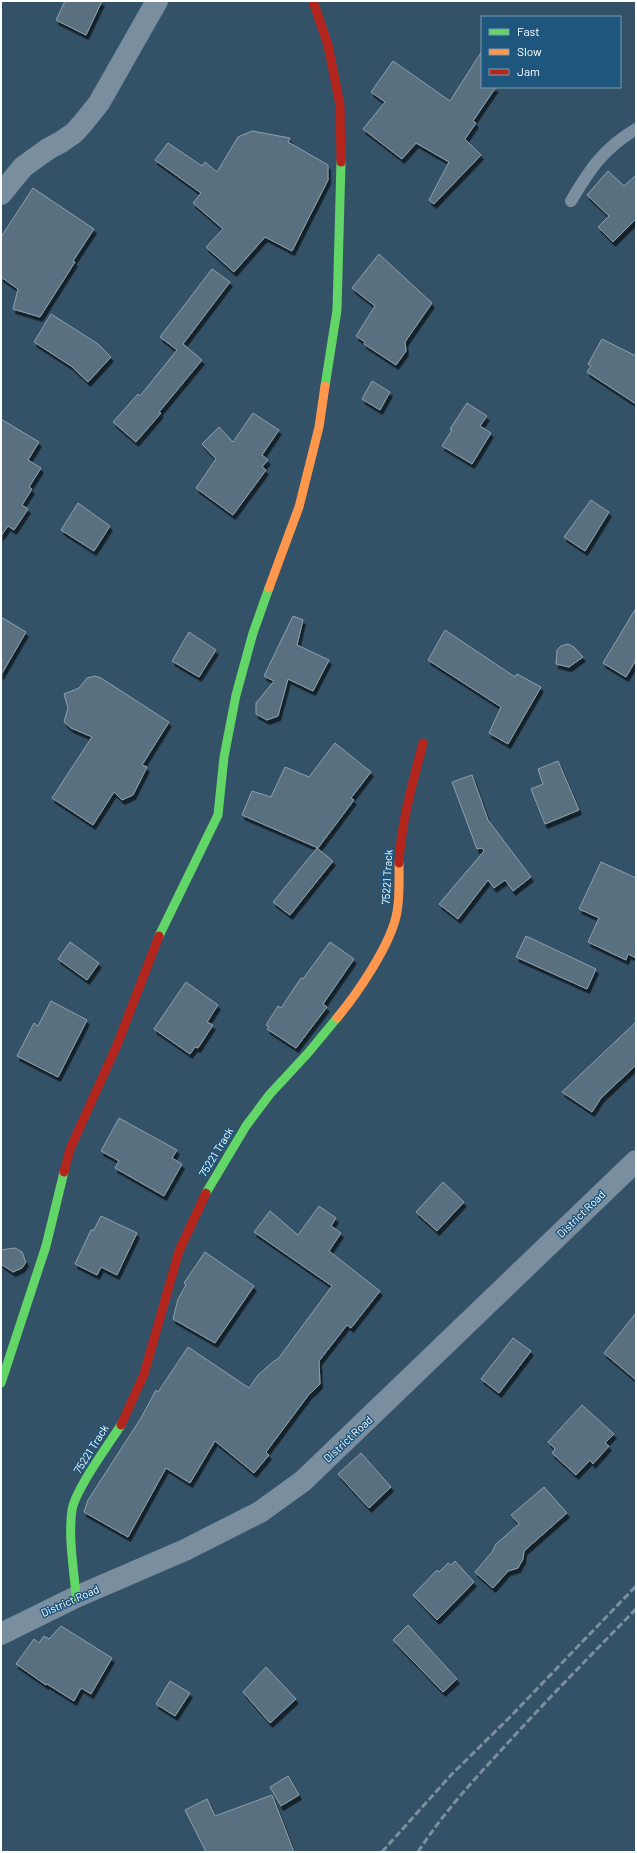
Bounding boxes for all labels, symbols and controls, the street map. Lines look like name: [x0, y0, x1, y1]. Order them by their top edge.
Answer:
legend: [481, 16, 621, 88]
text: Fast: [517, 24, 540, 38]
text: Slow: [517, 44, 542, 58]
text: Jam: [517, 64, 540, 78]
street label: 75221 Track: [379, 849, 394, 905]
street label: 75221 Track: [196, 1124, 236, 1179]
street label: District Road: [554, 1187, 607, 1240]
street label: District Road: [321, 1413, 375, 1465]
street label: 75221 Track: [70, 1422, 111, 1476]
street label: District Road: [39, 1582, 101, 1619]

